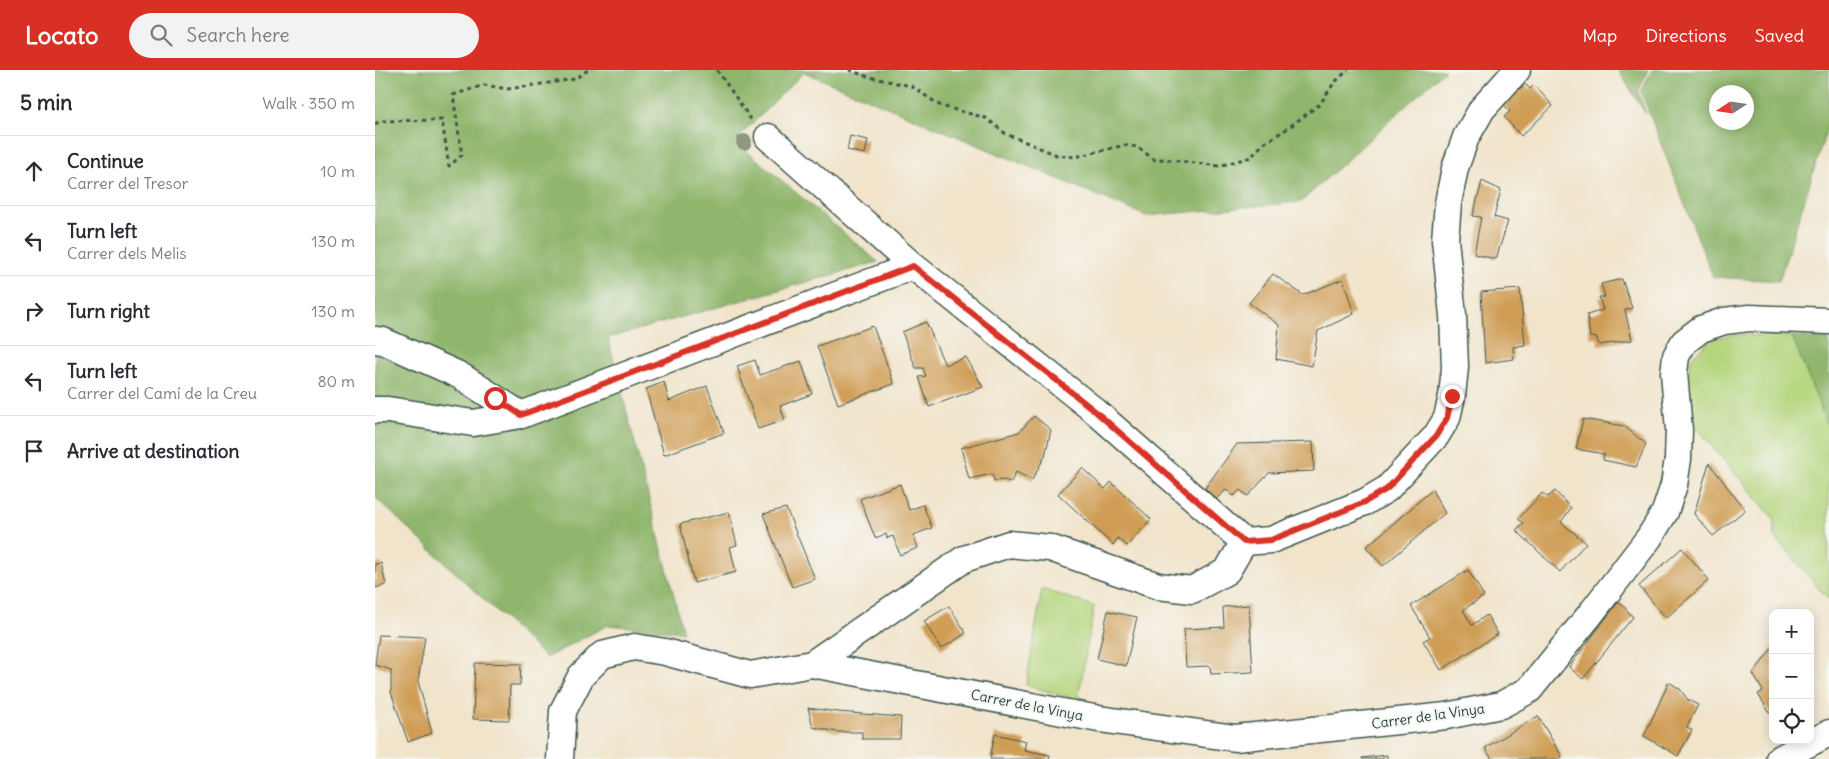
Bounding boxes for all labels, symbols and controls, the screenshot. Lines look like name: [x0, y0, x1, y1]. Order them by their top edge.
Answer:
search box: [129, 13, 479, 58]
text: Locato: [25, 20, 99, 50]
icon: search: [147, 21, 175, 49]
text: Search here: [187, 23, 290, 47]
text: Map: [1582, 24, 1617, 47]
text: Directions: [1645, 24, 1727, 47]
text: Saved: [1755, 24, 1804, 47]
north arrow: [1709, 85, 1754, 130]
text: 5 min: [20, 89, 72, 116]
text: Walk · 350 m: [262, 93, 355, 113]
text: Continue: [67, 149, 144, 173]
icon: ahead: [20, 157, 48, 185]
text: 10 m: [320, 161, 355, 181]
text: Carrer del Tresor: [67, 173, 188, 193]
text: Turn left: [67, 219, 137, 243]
icon: left: [20, 227, 48, 255]
text: 130 m: [311, 231, 355, 251]
text: Carrer dels Melis: [67, 243, 187, 263]
icon: right: [20, 297, 48, 325]
text: Turn right: [67, 299, 150, 323]
text: 130 m: [311, 301, 355, 321]
text: Turn left: [67, 359, 137, 383]
icon: left: [20, 367, 48, 395]
text: 80 m: [317, 371, 355, 391]
text: Carrer del Camí de la Creu: [67, 383, 257, 403]
route end: [1441, 385, 1464, 408]
route start: [484, 387, 507, 410]
icon: arrive: [20, 437, 48, 465]
text: Arrive at destination: [67, 439, 240, 463]
map controls: [1769, 609, 1814, 744]
button: +: [1769, 609, 1814, 654]
button: −: [1769, 654, 1814, 699]
street label: Carrer de la Vinya: [969, 685, 1085, 725]
street label: Carrer de la Vinya: [1370, 699, 1486, 733]
button: locate: [1769, 699, 1814, 744]

